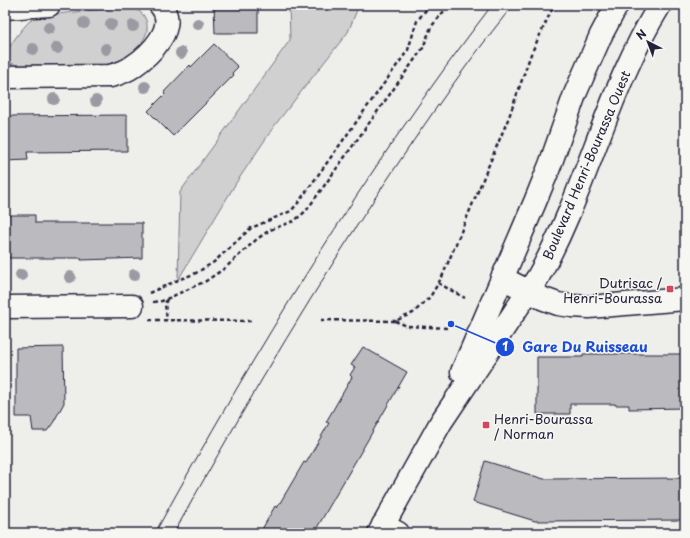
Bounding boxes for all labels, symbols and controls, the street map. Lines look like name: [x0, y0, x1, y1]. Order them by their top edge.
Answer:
north arrow: [628, 22, 668, 62]
text: N: [632, 25, 650, 43]
street label: Boulevard Henri-Bourassa Ouest: [537, 67, 635, 263]
place label: Dutrisac / Henri-Bourassa: [563, 273, 663, 307]
marker: Dutrisac / Henri-Bourassa: [665, 284, 675, 294]
callout: Gare Du Ruisseau: [495, 334, 656, 360]
text: Gare Du Ruisseau: [522, 336, 648, 357]
text: 1: [502, 337, 508, 355]
place label: Henri-Bourassa / Norman: [494, 409, 594, 443]
marker: Henri-Bourassa / Norman: [481, 420, 491, 430]

